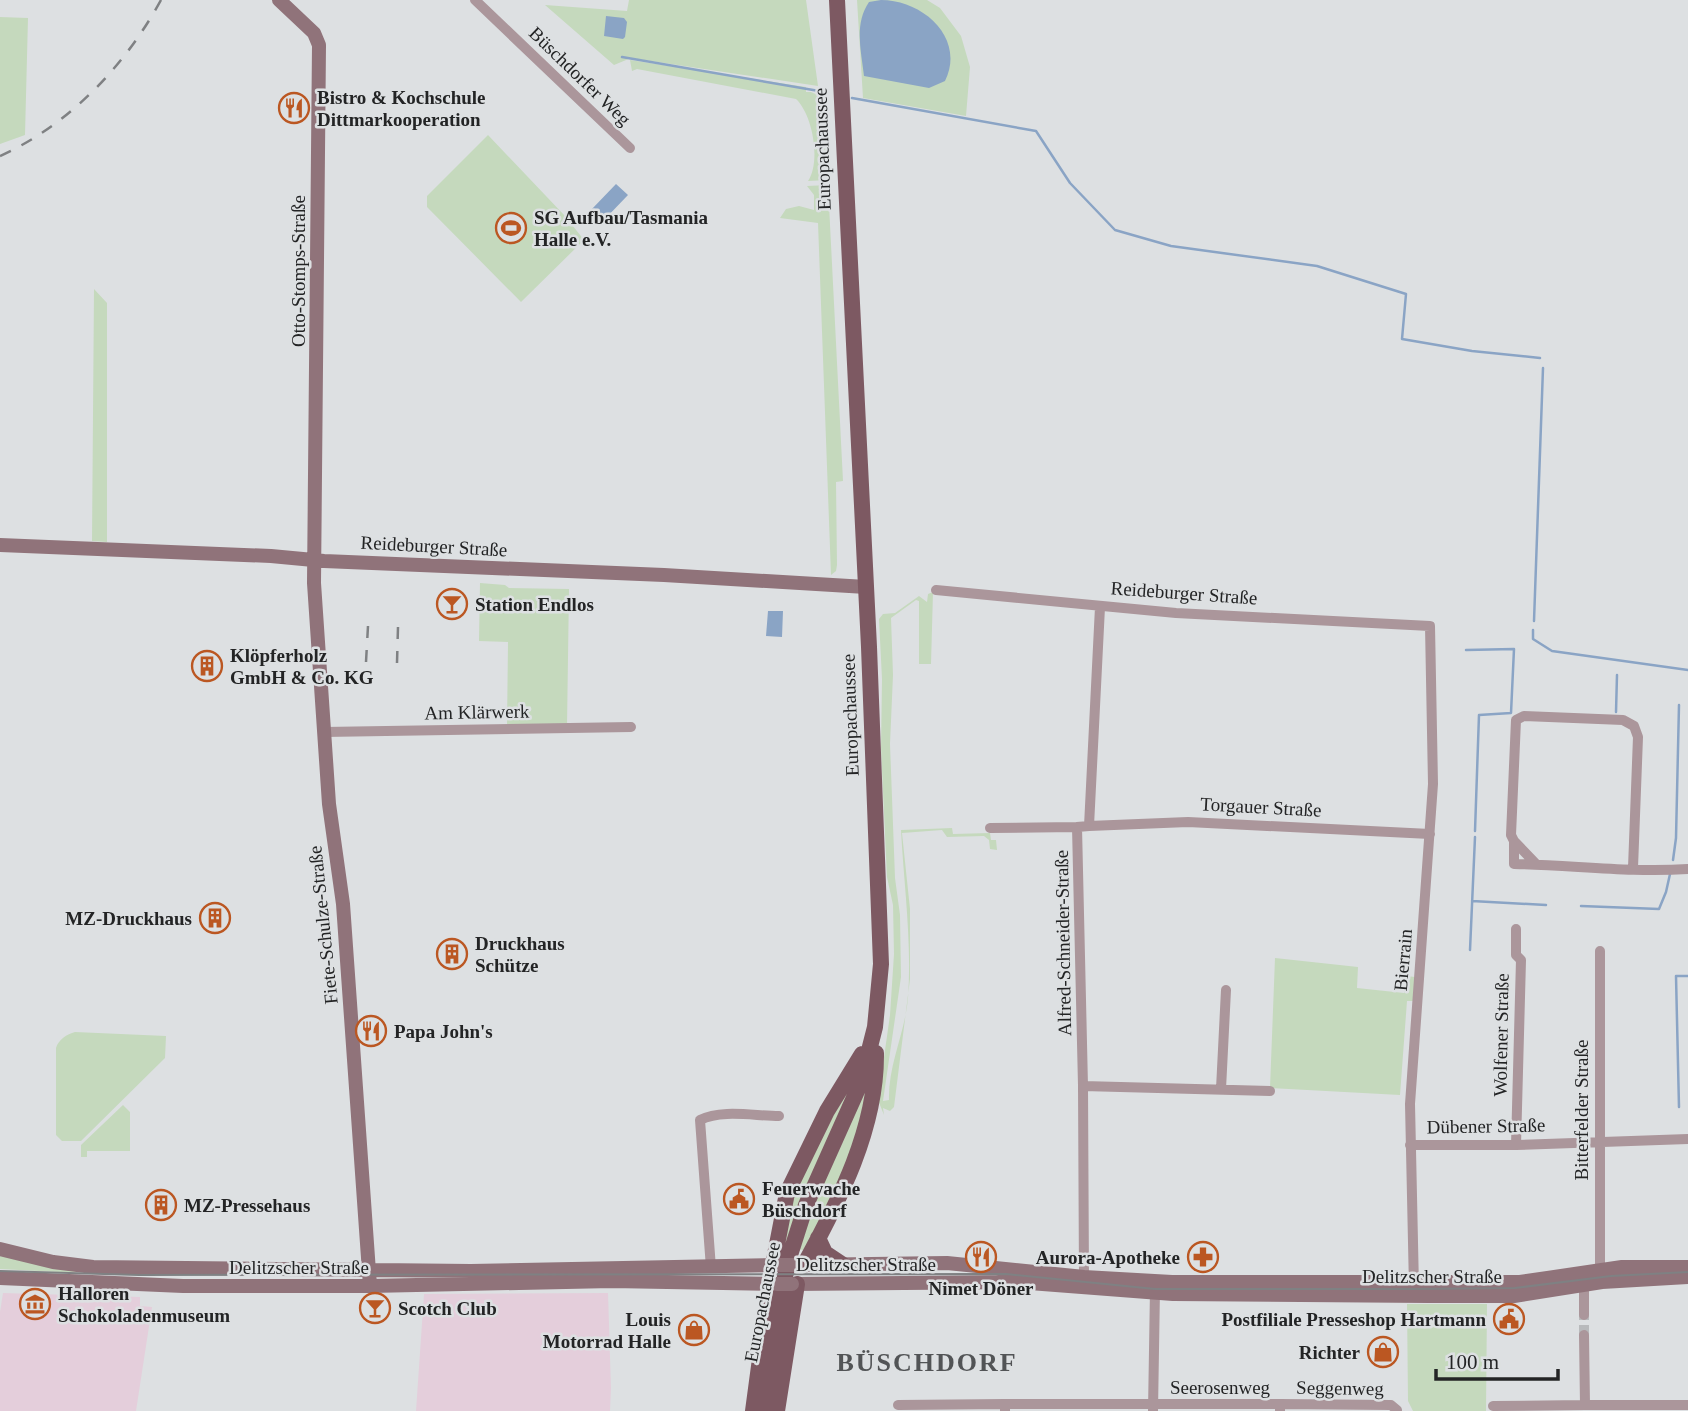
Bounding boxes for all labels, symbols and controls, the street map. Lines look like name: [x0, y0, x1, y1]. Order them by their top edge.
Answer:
street label: Büschdorfer Weg: [525, 22, 635, 130]
place label: Bistro & Kochschule Dittmarkooperation: [317, 87, 486, 130]
street label: Europachaussee: [809, 87, 835, 211]
restaurant icon: Bistro & Kochschule Dittmarkooperation: [277, 91, 311, 125]
street label: Otto-Stomps-Straße: [288, 195, 309, 347]
place label: SG Aufbau/Tasmania Halle e.V.: [534, 207, 709, 250]
sports icon: SG Aufbau/Tasmania Halle e.V.: [494, 211, 528, 245]
street label: Reideburger Straße: [360, 532, 508, 560]
street label: Reideburger Straße: [1110, 577, 1258, 609]
bar icon: Station Endlos: [435, 587, 469, 621]
place label: Station Endlos: [475, 594, 594, 615]
place label: Klöpferholz GmbH & Co. KG: [230, 645, 374, 688]
building icon: Klöpferholz GmbH & Co. KG: [190, 649, 224, 683]
street label: Europachaussee: [837, 653, 863, 777]
street label: Am Klärwerk: [424, 701, 530, 723]
street label: Torgauer Straße: [1200, 793, 1322, 821]
street label: Fiete-Schulze-Straße: [304, 845, 342, 1005]
street label: Alfred-Schneider-Straße: [1051, 850, 1075, 1036]
building icon: MZ-Druckhaus: [198, 901, 232, 935]
place label: MZ-Druckhaus: [65, 908, 192, 929]
street label: Bierrain: [1390, 928, 1416, 992]
place label: Druckhaus Schütze: [475, 933, 565, 976]
building icon: Druckhaus Schütze: [435, 937, 469, 971]
street label: Wolfener Straße: [1489, 973, 1513, 1097]
restaurant icon: Papa John's: [354, 1014, 388, 1048]
place label: Papa John's: [394, 1021, 493, 1042]
street label: Bitterfelder Straße: [1571, 1040, 1592, 1180]
street label: Dübener Straße: [1426, 1114, 1546, 1138]
place label: Feuerwache Büschdorf: [762, 1178, 860, 1221]
public building icon: Feuerwache Büschdorf: [722, 1182, 756, 1216]
building icon: MZ-Pressehaus: [144, 1188, 178, 1222]
place label: MZ-Pressehaus: [184, 1195, 310, 1216]
street label: Europachaussee: [740, 1240, 784, 1364]
restaurant icon: Nimet Döner: [964, 1240, 998, 1274]
pharmacy icon: Aurora-Apotheke: [1186, 1240, 1220, 1274]
place label: Aurora-Apotheke: [1036, 1247, 1180, 1268]
street label: Delitzscher Straße: [796, 1254, 936, 1275]
street label: Delitzscher Straße: [229, 1257, 369, 1278]
street label: Delitzscher Straße: [1362, 1266, 1502, 1287]
place label: Nimet Döner: [929, 1278, 1034, 1299]
place label: Halloren Schokoladenmuseum: [58, 1283, 230, 1326]
museum icon: Halloren Schokoladenmuseum: [18, 1287, 52, 1321]
bar icon: Scotch Club: [358, 1291, 392, 1325]
place label: Scotch Club: [398, 1298, 497, 1319]
public building icon: Postfiliale Presseshop Hartmann: [1492, 1302, 1526, 1336]
place label: Louis Motorrad Halle: [543, 1309, 671, 1352]
place label: Postfiliale Presseshop Hartmann: [1221, 1309, 1486, 1330]
shop icon: Louis Motorrad Halle: [677, 1313, 711, 1347]
shop icon: Richter: [1366, 1335, 1400, 1369]
scale bar: [1436, 1338, 1558, 1382]
place label: Richter: [1299, 1342, 1361, 1363]
district label: BÜSCHDORF: [836, 1348, 1018, 1377]
text: 100 m: [1446, 1350, 1499, 1374]
street label: Seerosenweg: [1170, 1377, 1271, 1398]
street label: Seggenweg: [1296, 1377, 1384, 1399]

